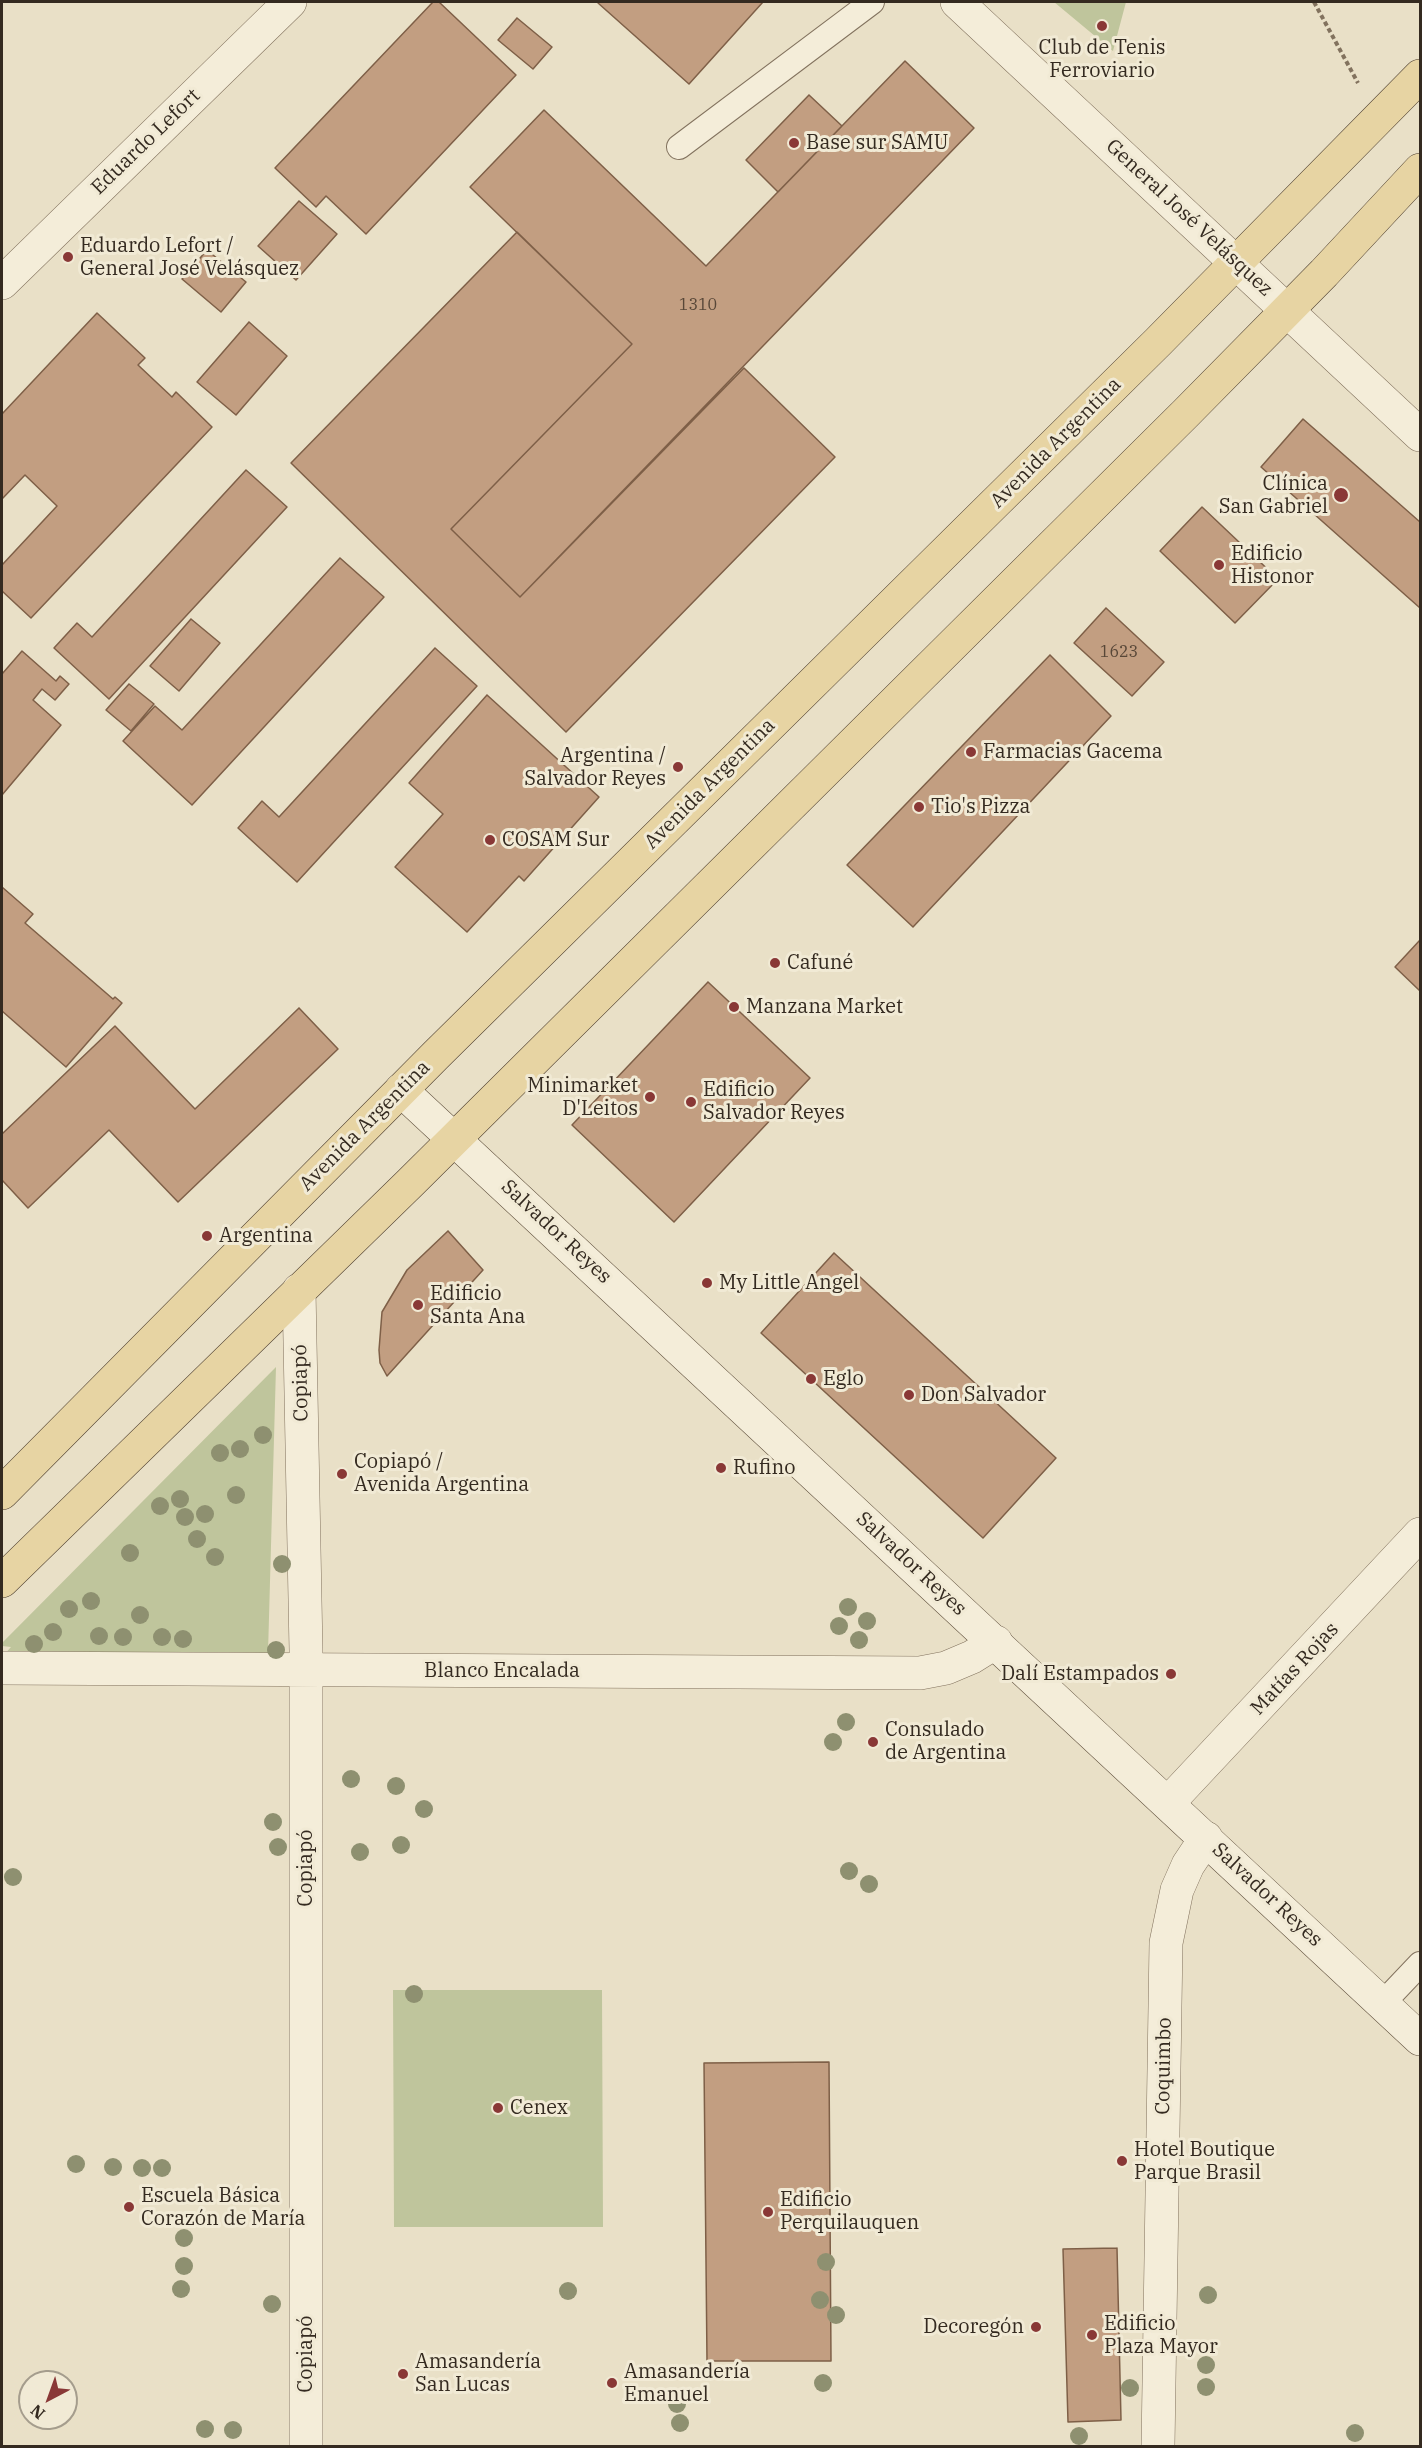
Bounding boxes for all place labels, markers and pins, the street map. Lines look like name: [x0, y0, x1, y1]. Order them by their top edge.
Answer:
marker: Club de Tenis Ferroviario: [1095, 19, 1109, 33]
place label: Club de Tenis Ferroviario: [1038, 36, 1166, 83]
place label: Base sur SAMU: [806, 131, 948, 155]
marker: Base sur SAMU: [787, 136, 801, 150]
place label: Eduardo Lefort / General José Velásquez: [80, 234, 299, 281]
marker: Eduardo Lefort / General José Velásquez: [61, 250, 75, 264]
place label: Clínica San Gabriel: [1219, 472, 1328, 519]
marker: Clínica San Gabriel: [1332, 486, 1350, 504]
place label: Edificio Histonor: [1231, 542, 1314, 589]
marker: Edificio Histonor: [1212, 558, 1226, 572]
place label: Farmacias Gacema: [983, 740, 1163, 764]
place label: Argentina / Salvador Reyes: [524, 744, 666, 791]
marker: Farmacias Gacema: [964, 745, 978, 759]
marker: Argentina / Salvador Reyes: [671, 760, 685, 774]
place label: Tio's Pizza: [931, 795, 1030, 819]
marker: Tio's Pizza: [912, 800, 926, 814]
place label: COSAM Sur: [502, 828, 609, 852]
marker: COSAM Sur: [483, 833, 497, 847]
place label: Cafuné: [787, 951, 853, 975]
marker: Cafuné: [768, 956, 782, 970]
place label: Manzana Market: [746, 995, 903, 1019]
marker: Manzana Market: [727, 1000, 741, 1014]
place label: Minimarket D'Leitos: [527, 1074, 638, 1121]
place label: Edificio Salvador Reyes: [703, 1078, 845, 1125]
marker: Minimarket D'Leitos: [643, 1090, 657, 1104]
marker: Edificio Salvador Reyes: [684, 1095, 698, 1109]
place label: Argentina: [219, 1224, 313, 1248]
marker: Argentina: [200, 1229, 214, 1243]
place label: My Little Angel: [719, 1271, 859, 1295]
marker: My Little Angel: [700, 1276, 714, 1290]
place label: Edificio Santa Ana: [430, 1282, 525, 1329]
marker: Edificio Santa Ana: [411, 1298, 425, 1312]
place label: Eglo: [823, 1367, 864, 1391]
marker: Eglo: [804, 1372, 818, 1386]
place label: Don Salvador: [921, 1383, 1046, 1407]
marker: Don Salvador: [902, 1388, 916, 1402]
place label: Copiapó / Avenida Argentina: [354, 1450, 529, 1497]
place label: Rufino: [733, 1456, 795, 1480]
marker: Rufino: [714, 1461, 728, 1475]
marker: Copiapó / Avenida Argentina: [335, 1467, 349, 1481]
place label: Dalí Estampados: [1001, 1662, 1159, 1686]
marker: Dalí Estampados: [1164, 1667, 1178, 1681]
place label: Consulado de Argentina: [885, 1718, 1006, 1765]
marker: Consulado de Argentina: [866, 1735, 880, 1749]
place label: Cenex: [510, 2096, 568, 2120]
marker: Cenex: [491, 2101, 505, 2115]
place label: Hotel Boutique Parque Brasil: [1134, 2138, 1275, 2185]
marker: Hotel Boutique Parque Brasil: [1115, 2154, 1129, 2168]
place label: Escuela Básica Corazón de María: [141, 2184, 305, 2231]
place label: Edificio Perquilauquen: [780, 2188, 919, 2235]
marker: Escuela Básica Corazón de María: [122, 2200, 136, 2214]
marker: Edificio Perquilauquen: [761, 2205, 775, 2219]
place label: Edificio Plaza Mayor: [1104, 2312, 1218, 2359]
place label: Decoregón: [923, 2315, 1024, 2339]
marker: Decoregón: [1029, 2320, 1043, 2334]
marker: Edificio Plaza Mayor: [1085, 2328, 1099, 2342]
place label: Amasandería San Lucas: [415, 2350, 541, 2397]
place label: Amasandería Emanuel: [624, 2360, 750, 2407]
marker: Amasandería San Lucas: [396, 2367, 410, 2381]
marker: Amasandería Emanuel: [605, 2376, 619, 2390]

